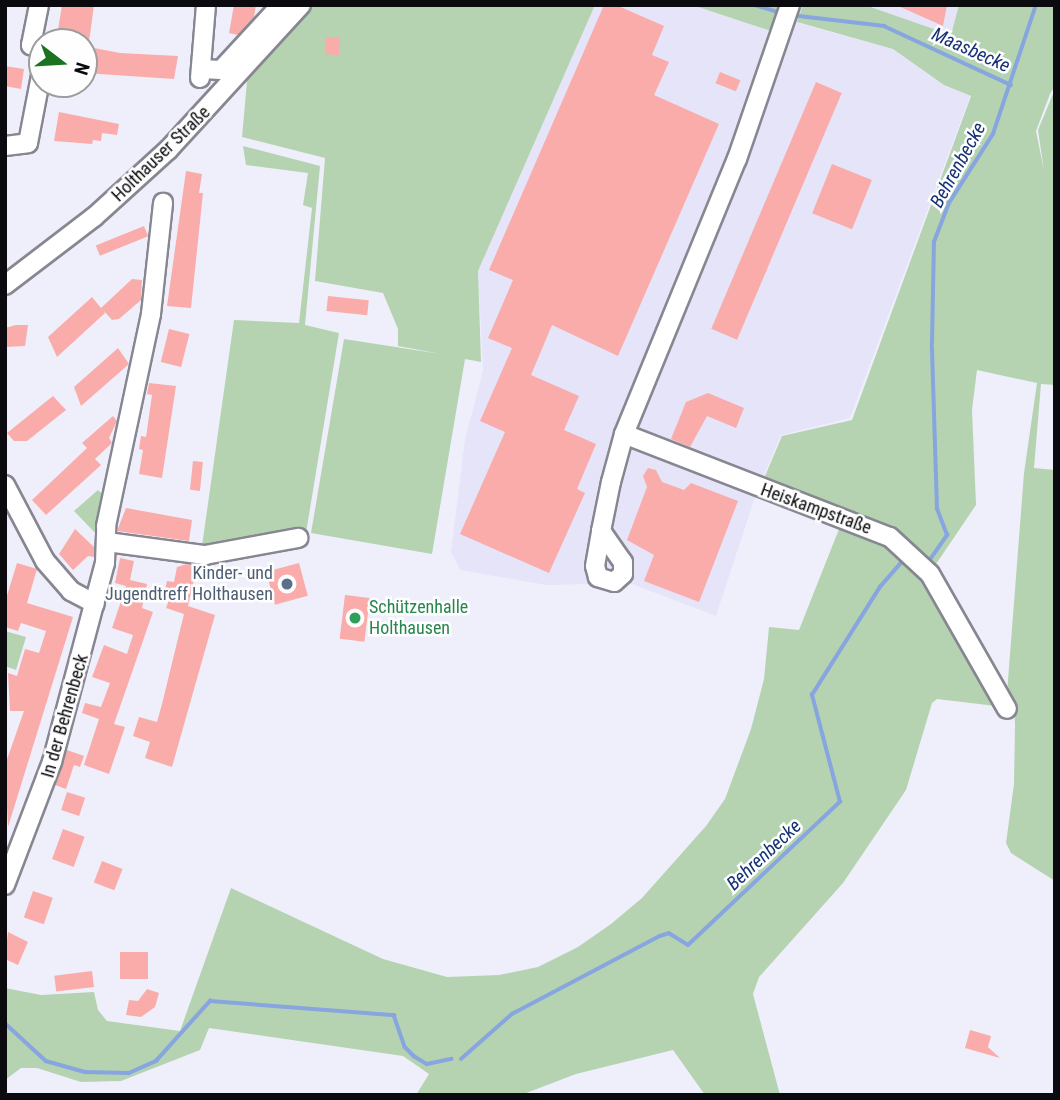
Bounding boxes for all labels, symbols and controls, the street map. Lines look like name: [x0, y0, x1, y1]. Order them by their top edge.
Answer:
water label: Maasbecke: [928, 23, 1014, 77]
north arrow: [28, 28, 98, 98]
text: N: [69, 60, 94, 78]
street label: Holthauser Straße: [107, 102, 215, 206]
water label: Behrenbecke: [925, 119, 991, 211]
street label: Heiskampstraße: [758, 479, 874, 539]
place label: Kinder- und Jugendtreff Holthausen: [105, 563, 273, 606]
marker: Kinder- und Jugendtreff Holthausen: [279, 576, 295, 592]
place label: Schützenhalle Holthausen: [369, 597, 468, 640]
marker: Schützenhalle Holthausen: [347, 610, 363, 626]
street label: In der Behrenbeck: [37, 652, 93, 780]
water label: Behrenbecke: [722, 815, 806, 895]

